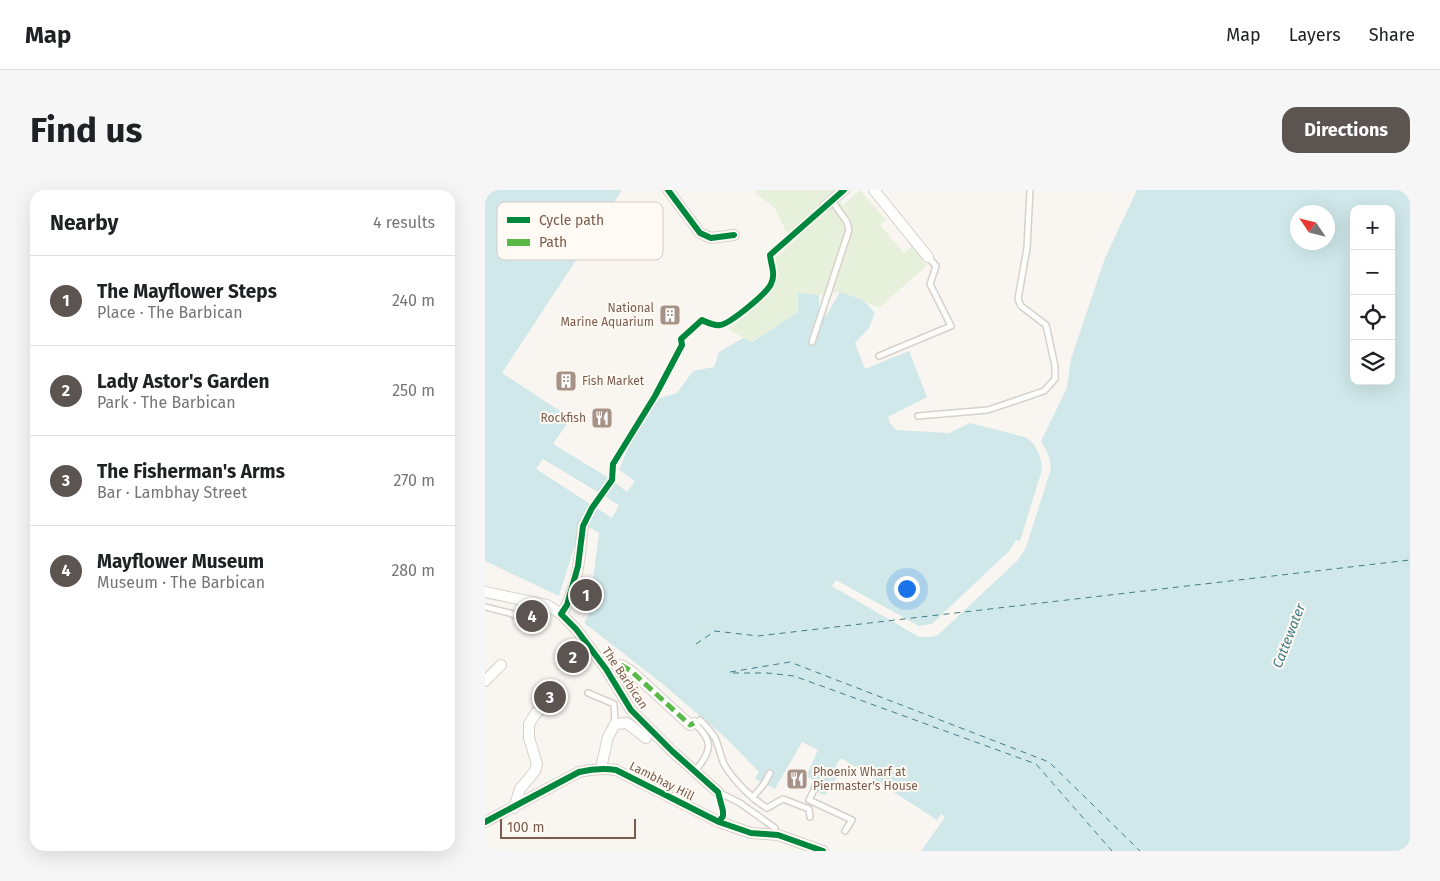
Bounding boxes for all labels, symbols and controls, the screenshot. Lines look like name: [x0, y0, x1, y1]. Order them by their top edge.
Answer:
text: Map: [25, 21, 71, 49]
text: Map: [1226, 24, 1261, 46]
text: Layers: [1289, 24, 1341, 46]
text: Share: [1369, 24, 1415, 46]
button: Directions: [1282, 107, 1410, 153]
text: Find us: [30, 109, 142, 151]
legend: [497, 202, 663, 260]
north arrow: [1290, 205, 1335, 250]
map controls: [1350, 205, 1395, 385]
button: +: [1350, 205, 1395, 250]
text: Nearby: [50, 210, 118, 236]
text: Cycle path: [539, 212, 604, 229]
text: 4 results: [373, 213, 435, 232]
text: Path: [539, 234, 567, 251]
button: −: [1350, 250, 1395, 295]
text: The Mayflower Steps: [97, 280, 277, 303]
text: 1: [62, 291, 70, 310]
text: 240 m: [392, 291, 435, 310]
button: locate: [1350, 295, 1395, 340]
place label: National Marine Aquarium: [561, 301, 654, 329]
text: Place · The Barbican: [97, 303, 243, 322]
building icon: National Marine Aquarium: [658, 303, 682, 327]
button: layers: [1350, 340, 1395, 385]
building icon: Fish Market: [554, 369, 578, 393]
text: Lady Astor's Garden: [97, 370, 270, 393]
place label: Fish Market: [582, 374, 645, 388]
text: 2: [62, 381, 70, 400]
text: 250 m: [392, 381, 435, 400]
text: Park · The Barbican: [97, 393, 236, 412]
restaurant icon: Rockfish: [590, 406, 614, 430]
place label: Rockfish: [540, 411, 586, 425]
text: The Fisherman's Arms: [97, 460, 285, 483]
text: 3: [62, 471, 70, 490]
text: 270 m: [393, 471, 435, 490]
text: Bar · Lambhay Street: [97, 483, 247, 502]
text: Mayflower Museum: [97, 550, 264, 573]
text: 4: [61, 561, 71, 580]
text: 280 m: [391, 561, 435, 580]
text: Museum · The Barbican: [97, 573, 265, 592]
pin: 1: [570, 576, 602, 614]
your location: [894, 576, 920, 602]
pin: 4: [516, 597, 548, 635]
water label: Cattewater: [1269, 601, 1309, 671]
pin: 2: [557, 638, 589, 676]
street label: The Barbican: [599, 645, 651, 711]
pin: 3: [534, 678, 566, 716]
street label: Lambhay Hill: [627, 759, 697, 804]
place label: Phoenix Wharf at Piermaster's House: [813, 765, 918, 793]
restaurant icon: Phoenix Wharf at Piermaster's House: [785, 767, 809, 791]
scale bar: [500, 816, 636, 839]
text: 100 m: [507, 819, 544, 836]

